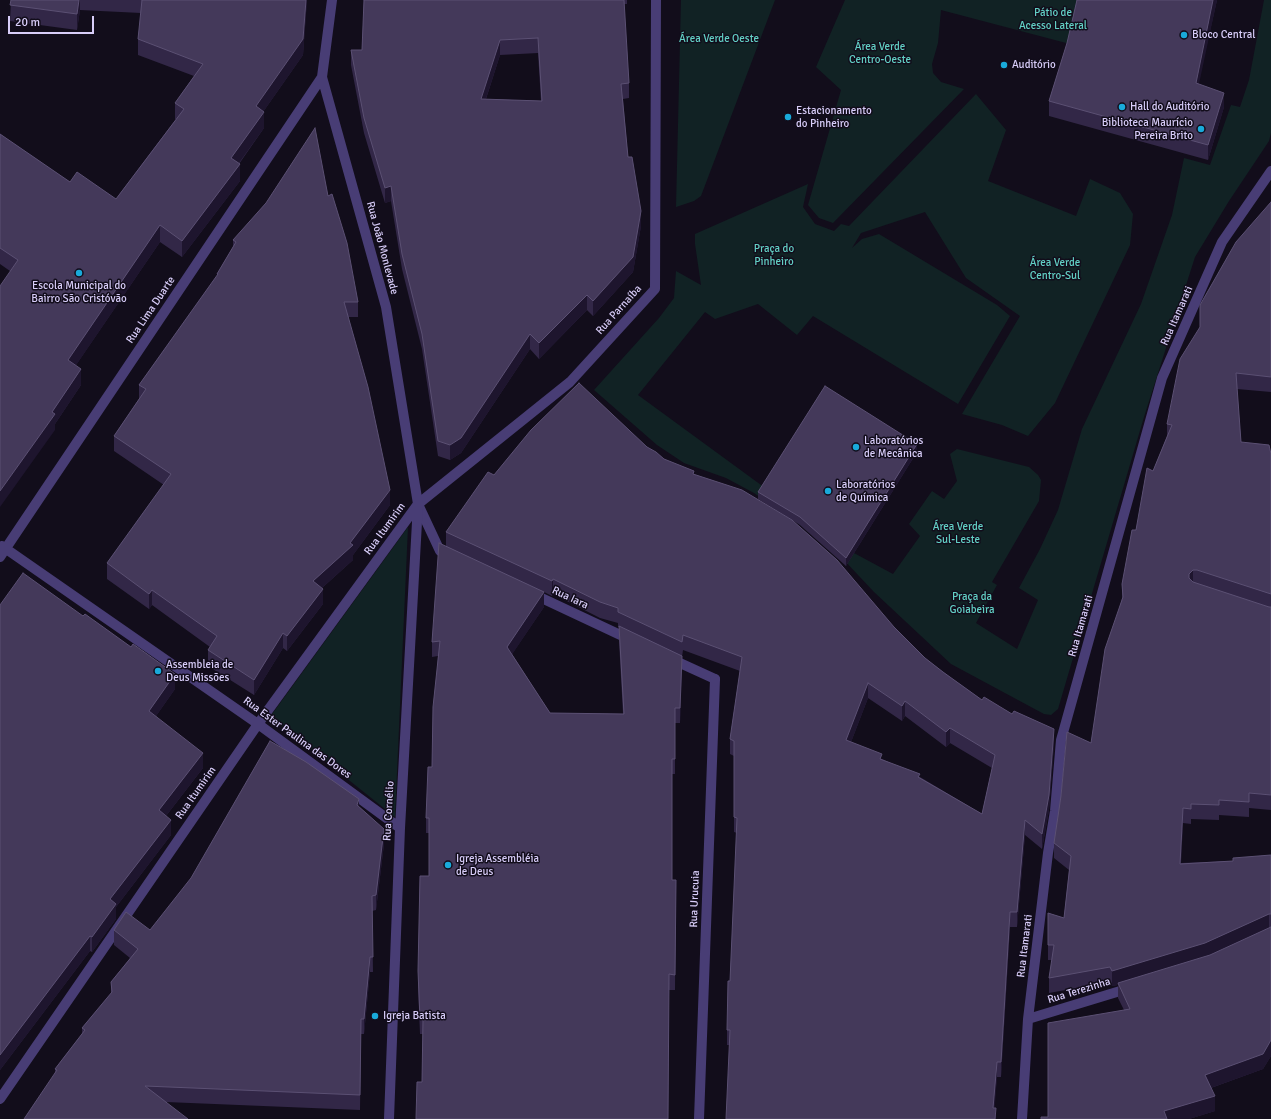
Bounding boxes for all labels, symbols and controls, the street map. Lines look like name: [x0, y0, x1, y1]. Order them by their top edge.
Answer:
park label: Pátio de Acesso Lateral: [1019, 6, 1087, 32]
scale bar: [10, 8, 96, 34]
text: 20 m: [15, 15, 40, 30]
place label: Bloco Central: [1192, 28, 1255, 42]
marker: Bloco Central: [1179, 30, 1189, 40]
park label: Área Verde Oeste: [679, 32, 759, 46]
park label: Área Verde Centro-Oeste: [849, 40, 911, 66]
place label: Auditório: [1012, 58, 1056, 72]
marker: Auditório: [999, 60, 1009, 70]
place label: Hall do Auditório: [1130, 100, 1209, 114]
marker: Hall do Auditório: [1117, 102, 1127, 112]
place label: Estacionamento do Pinheiro: [796, 104, 872, 130]
marker: Estacionamento do Pinheiro: [783, 112, 793, 122]
place label: Biblioteca Maurício Pereira Brito: [1102, 116, 1193, 142]
marker: Biblioteca Maurício Pereira Brito: [1196, 124, 1206, 134]
street label: Rua João Monlevade: [363, 200, 401, 296]
park label: Praça do Pinheiro: [754, 242, 794, 268]
park label: Área Verde Centro-Sul: [1030, 256, 1080, 282]
marker: Escola Municipal do Bairro São Cristóvão: [74, 268, 84, 278]
street label: Rua Lima Duarte: [124, 274, 178, 346]
place label: Escola Municipal do Bairro São Cristóvão: [31, 279, 127, 305]
street label: Rua Parnaíba: [593, 283, 645, 337]
street label: Rua Itamarati: [1158, 284, 1196, 348]
place label: Laboratórios de Mecânica: [864, 434, 923, 460]
marker: Laboratórios de Mecânica: [851, 442, 861, 452]
place label: Laboratórios de Química: [836, 478, 895, 504]
marker: Laboratórios de Química: [823, 486, 833, 496]
street label: Rua Itumirim: [362, 500, 408, 558]
park label: Área Verde Sul-Leste: [933, 520, 983, 546]
street label: Rua Iara: [550, 584, 590, 612]
park label: Praça da Goiabeira: [949, 590, 995, 616]
street label: Rua Itamarati: [1066, 594, 1096, 658]
place label: Assembleia de Deus Missões: [166, 658, 233, 684]
marker: Assembleia de Deus Missões: [153, 666, 163, 676]
street label: Rua Ester Paulina das Dores: [240, 694, 354, 782]
street label: Rua Itumirim: [173, 764, 219, 822]
street label: Rua Cornélio: [381, 781, 397, 841]
place label: Igreja Assembléia de Deus: [456, 852, 539, 878]
marker: Igreja Assembléia de Deus: [443, 860, 453, 870]
street label: Rua Urucuia: [687, 870, 703, 928]
street label: Rua Itamarati: [1015, 914, 1035, 978]
street label: Rua Terezinha: [1046, 975, 1112, 1007]
place label: Igreja Batista: [383, 1009, 446, 1023]
marker: Igreja Batista: [370, 1011, 380, 1021]

